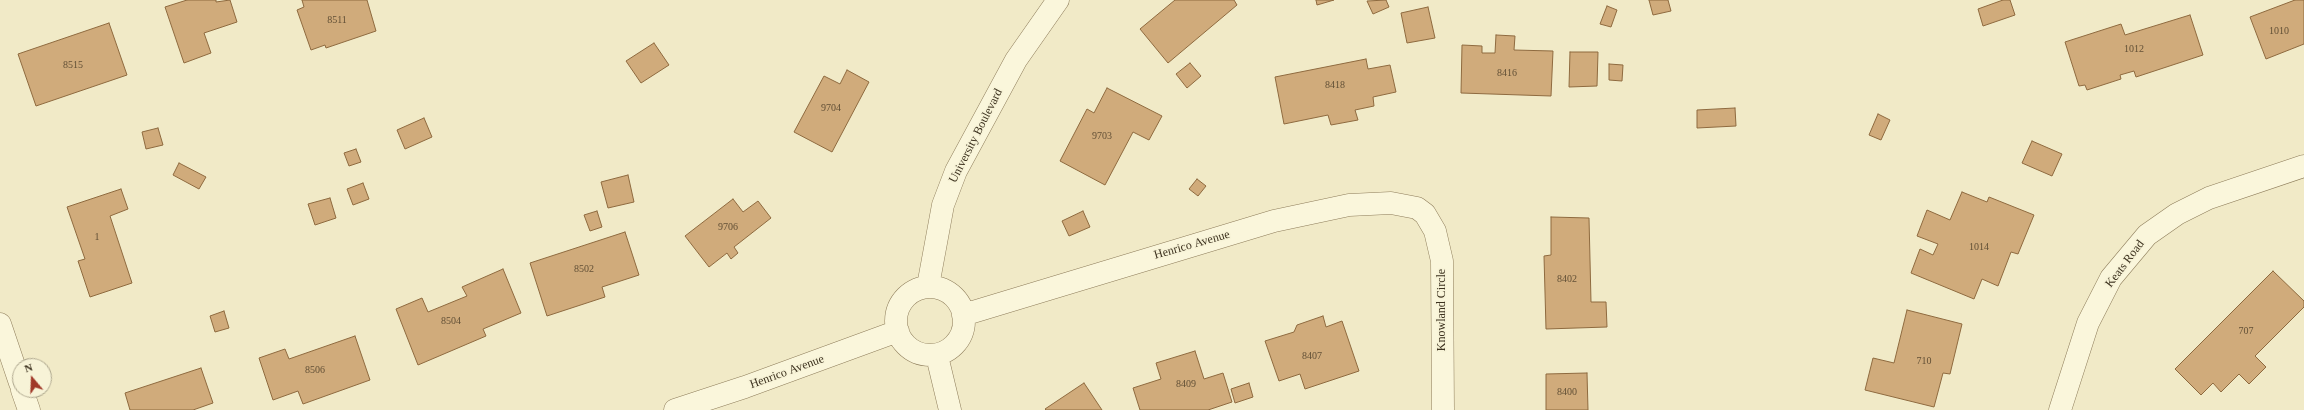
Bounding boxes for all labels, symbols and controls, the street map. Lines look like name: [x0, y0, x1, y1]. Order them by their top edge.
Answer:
house number: 8511: [327, 14, 347, 26]
house number: 1010: [2269, 25, 2289, 37]
house number: 1012: [2124, 43, 2144, 55]
house number: 8515: [63, 59, 83, 71]
house number: 8416: [1497, 67, 1517, 79]
house number: 8418: [1325, 79, 1345, 91]
street label: University Boulevard: [946, 87, 1006, 185]
house number: 9704: [821, 102, 841, 114]
house number: 9703: [1092, 130, 1112, 142]
house number: 9706: [718, 221, 738, 233]
street label: Henrico Avenue: [1152, 227, 1232, 263]
house number: 1: [94, 231, 100, 243]
street label: Keats Road: [2103, 237, 2147, 291]
house number: 1014: [1969, 241, 1989, 253]
house number: 8502: [574, 263, 594, 275]
street label: Knowland Circle: [1435, 269, 1449, 351]
house number: 8402: [1557, 273, 1577, 285]
house number: 8504: [441, 315, 461, 327]
house number: 707: [2238, 325, 2254, 337]
house number: 8407: [1302, 350, 1322, 362]
street label: Henrico Avenue: [748, 352, 826, 392]
house number: 710: [1916, 355, 1932, 367]
north arrow: [12, 358, 52, 398]
text: N: [23, 361, 34, 375]
house number: 8506: [305, 364, 325, 376]
house number: 8409: [1176, 378, 1196, 390]
house number: 8400: [1557, 386, 1577, 398]

